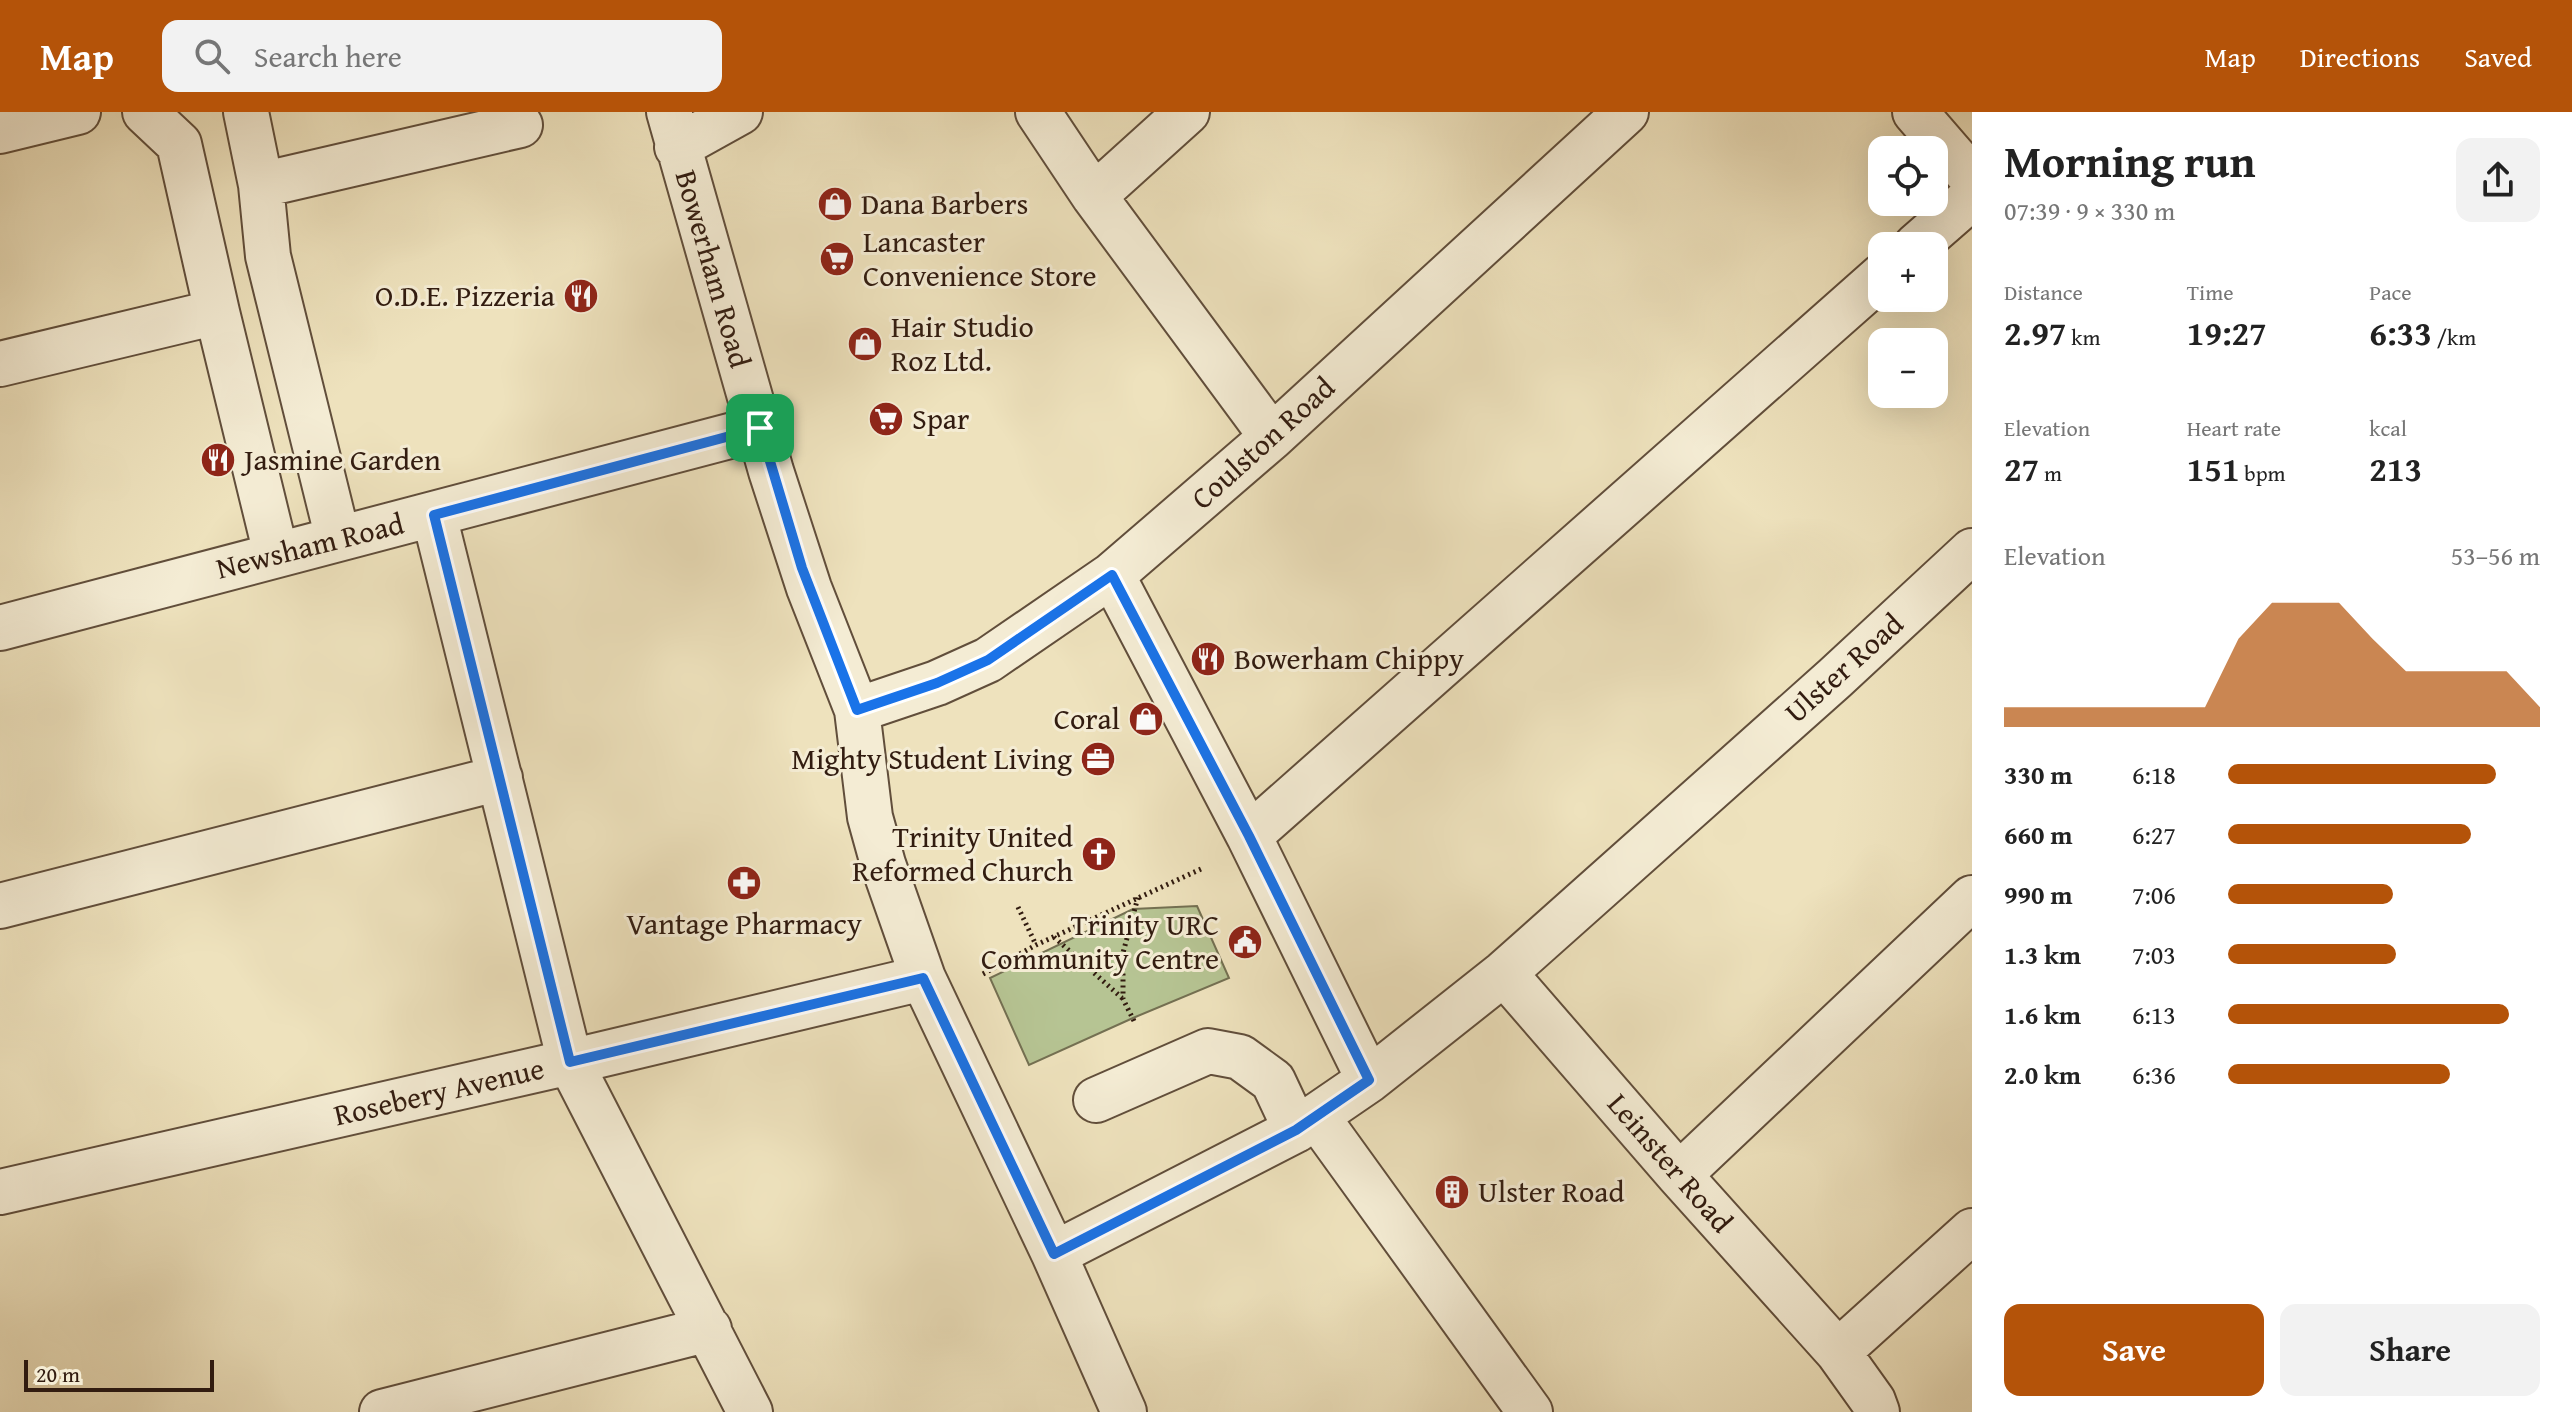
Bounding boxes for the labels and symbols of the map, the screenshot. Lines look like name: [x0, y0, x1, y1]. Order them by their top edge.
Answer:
street label: Bowerham Road: [665, 165, 763, 373]
place label: Dana Barbers: [861, 181, 1028, 225]
shop icon: Dana Barbers: [816, 185, 854, 223]
place label: Lancaster Convenience Store: [863, 219, 1096, 297]
supermarket icon: Lancaster Convenience Store: [818, 240, 856, 278]
place label: O.D.E. Pizzeria: [375, 273, 555, 317]
restaurant icon: O.D.E. Pizzeria: [562, 277, 600, 315]
place label: Hair Studio Roz Ltd.: [891, 304, 1034, 382]
shop icon: Hair Studio Roz Ltd.: [846, 325, 884, 363]
street label: Coulston Road: [1181, 366, 1344, 519]
pin: [726, 394, 794, 462]
place label: Spar: [912, 396, 969, 440]
supermarket icon: Spar: [867, 400, 905, 438]
place label: Jasmine Garden: [240, 437, 441, 481]
restaurant icon: Jasmine Garden: [199, 441, 237, 479]
street label: Newsham Road: [211, 500, 408, 590]
street label: Ulster Road: [1774, 602, 1912, 733]
place label: Bowerham Chippy: [1234, 636, 1464, 680]
restaurant icon: Bowerham Chippy: [1189, 640, 1227, 678]
place label: Coral: [1054, 696, 1120, 740]
shop icon: Coral: [1127, 700, 1165, 738]
place label: Mighty Student Living: [791, 736, 1072, 780]
office icon: Mighty Student Living: [1079, 740, 1117, 778]
place label: Trinity United Reformed Church: [852, 814, 1073, 892]
church icon: Trinity United Reformed Church: [1080, 835, 1118, 873]
pharmacy icon: Vantage Pharmacy: [725, 864, 763, 902]
place label: Vantage Pharmacy: [626, 901, 862, 945]
place label: Trinity URC Community Centre: [981, 902, 1219, 980]
public building icon: Trinity URC Community Centre: [1226, 923, 1264, 961]
street label: Rosebery Avenue: [329, 1045, 548, 1137]
street label: Leinster Road: [1598, 1083, 1744, 1242]
place label: Ulster Road: [1478, 1169, 1625, 1213]
building icon: Ulster Road: [1433, 1173, 1471, 1211]
scale bar: [24, 1356, 214, 1392]

